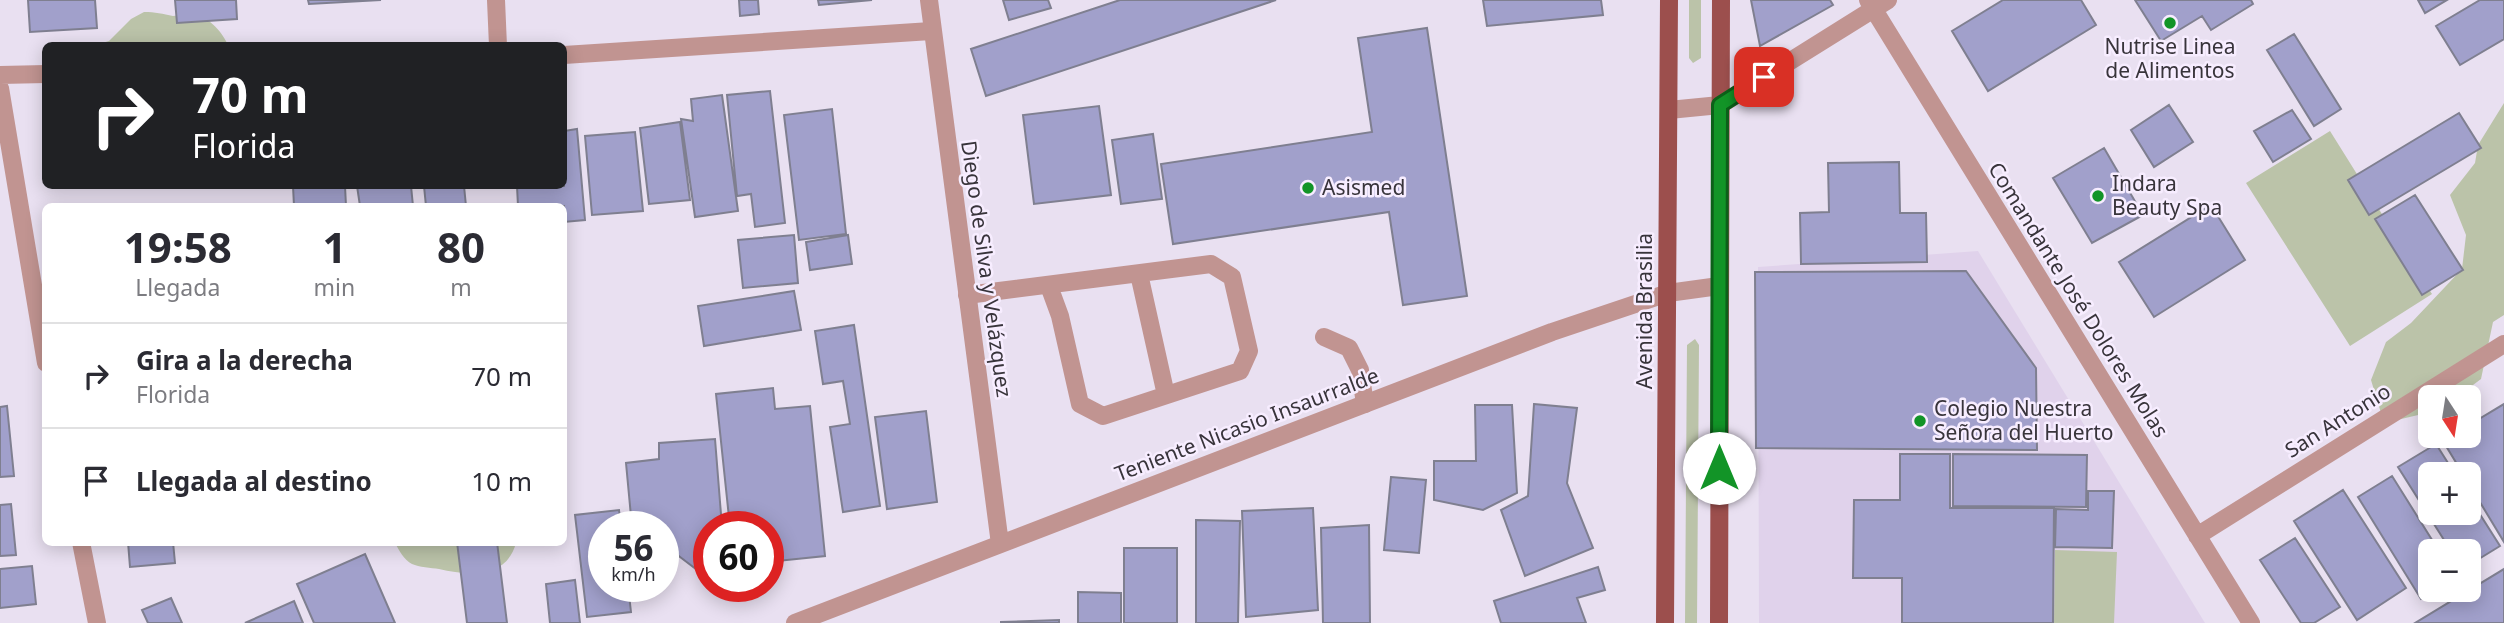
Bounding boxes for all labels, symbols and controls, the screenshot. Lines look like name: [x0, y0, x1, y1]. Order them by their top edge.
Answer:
marker: Nutrise Linea de Alimentos: [2162, 15, 2178, 31]
place label: Nutrise Linea de Alimentos: [2105, 32, 2236, 84]
pin: [1734, 47, 1794, 107]
icon: arrive: [1745, 58, 1783, 96]
text: 70 m: [192, 61, 309, 127]
icon: right: [77, 70, 168, 161]
text: Florida: [192, 124, 295, 167]
street label: Diego de Silva y Velázquez: [955, 139, 1019, 399]
street label: Comandante José Dolores Molas: [1982, 157, 2175, 442]
place label: Indara Beauty Spa: [2112, 169, 2222, 221]
place label: Asismed: [1322, 173, 1405, 201]
marker: Asismed: [1300, 180, 1316, 196]
marker: Indara Beauty Spa: [2090, 188, 2106, 204]
text: 19:58: [124, 218, 232, 275]
text: 1: [322, 218, 346, 275]
text: 80: [437, 218, 485, 275]
street label: Avenida Brasilia: [1630, 233, 1658, 389]
text: Llegada: [135, 271, 220, 303]
text: min: [314, 271, 355, 303]
text: m: [450, 271, 472, 303]
text: Gira a la derecha: [136, 342, 353, 378]
icon: right: [77, 357, 115, 395]
text: 70 m: [471, 358, 532, 394]
street label: Teniente Nicasio Insaurralde: [1111, 361, 1383, 487]
street label: San Antonio: [2279, 377, 2396, 464]
text: Florida: [136, 378, 210, 410]
north arrow: [2418, 385, 2482, 448]
map controls: [2418, 385, 2481, 602]
place label: Colegio Nuestra Señora del Huerto: [1934, 394, 2114, 446]
marker: Colegio Nuestra Señora del Huerto: [1912, 413, 1928, 429]
position arrow: [1682, 431, 1756, 505]
icon: arrive: [77, 462, 115, 500]
button: +: [2418, 462, 2481, 525]
text: Llegada al destino: [136, 463, 372, 499]
text: 10 m: [471, 463, 532, 499]
speed limit sign: 60: [693, 511, 784, 602]
text: 56: [613, 524, 654, 571]
button: −: [2418, 539, 2481, 602]
text: km/h: [611, 562, 656, 586]

